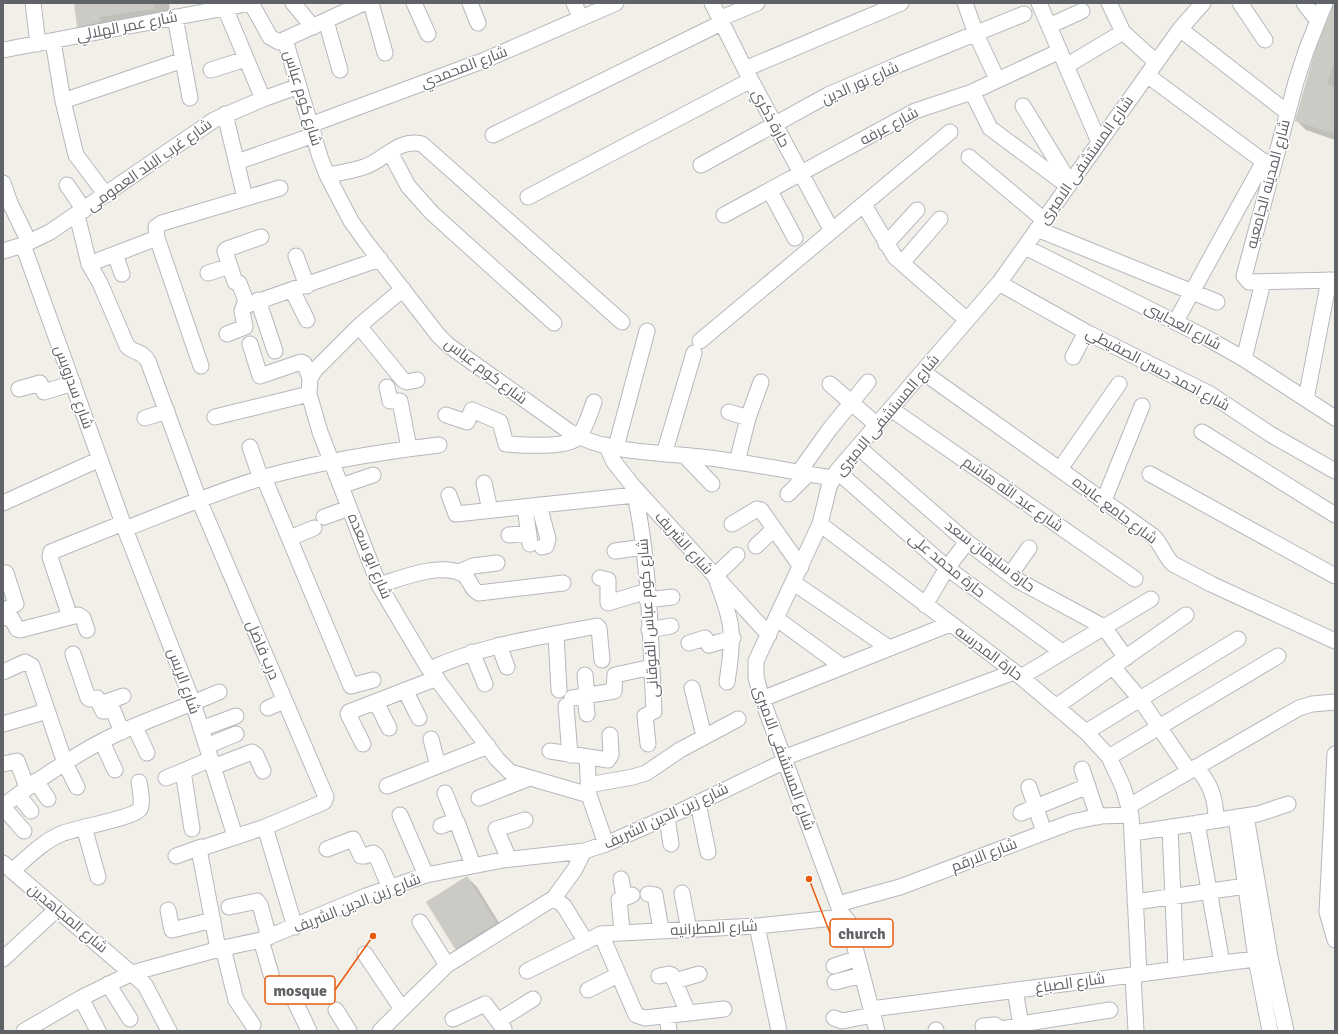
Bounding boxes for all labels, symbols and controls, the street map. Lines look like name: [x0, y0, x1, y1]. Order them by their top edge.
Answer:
street label: شارع عمر الهلالي: [75, 7, 180, 48]
street label: شارع المحمدي: [418, 42, 511, 95]
street label: شارع كوم عباس: [278, 48, 326, 149]
street label: شارع نور الدين: [818, 58, 902, 110]
street label: حارة ذكري: [746, 86, 794, 152]
street label: شارع المستشفى الاميرى: [1035, 92, 1139, 229]
street label: شارع عرفه: [857, 103, 922, 151]
street label: شارع غرب البلد العمومى: [83, 115, 216, 217]
street label: شارع المدينه الجامعيه: [1242, 117, 1296, 251]
street label: شارع العجايبى: [1141, 298, 1224, 355]
street label: شارع احمد حسن الصفيطي: [1082, 323, 1233, 417]
street label: شارع كوم عباس: [440, 334, 531, 410]
street label: شارع سدرويس: [49, 343, 97, 432]
street label: شارع المستشفى الاميرى: [831, 351, 944, 481]
street label: شارع عبد الله هاشم: [958, 452, 1067, 537]
street label: شارع جامع عايده: [1068, 472, 1161, 549]
street label: شارع الشريف: [649, 508, 717, 580]
street label: شارع ابو سعده: [342, 511, 396, 602]
street label: حارة سليمان سعد: [941, 516, 1039, 596]
street label: حارة محمد على: [904, 529, 989, 602]
street label: شارع كوم عباس الفوقانى: [633, 538, 665, 698]
street label: درب فاضل: [242, 618, 284, 683]
street label: حارة المدرسه: [952, 622, 1026, 684]
street label: شارع الريس: [162, 646, 204, 717]
street label: شارع المستشفى الاميرى: [748, 683, 819, 833]
street label: شارع زين الدين الشريف: [601, 779, 732, 855]
street label: شارع الارقم: [949, 834, 1020, 878]
street label: شارع زين الدين الشريف: [291, 869, 424, 939]
street label: شارع المجاهدين: [23, 879, 112, 958]
street label: شارع المطرانيه: [670, 917, 758, 941]
callout: church: [830, 919, 893, 947]
text: church: [838, 924, 886, 944]
street label: شارع الصباغ: [1034, 969, 1106, 999]
callout: mosque: [265, 976, 335, 1004]
text: mosque: [273, 981, 327, 1001]

